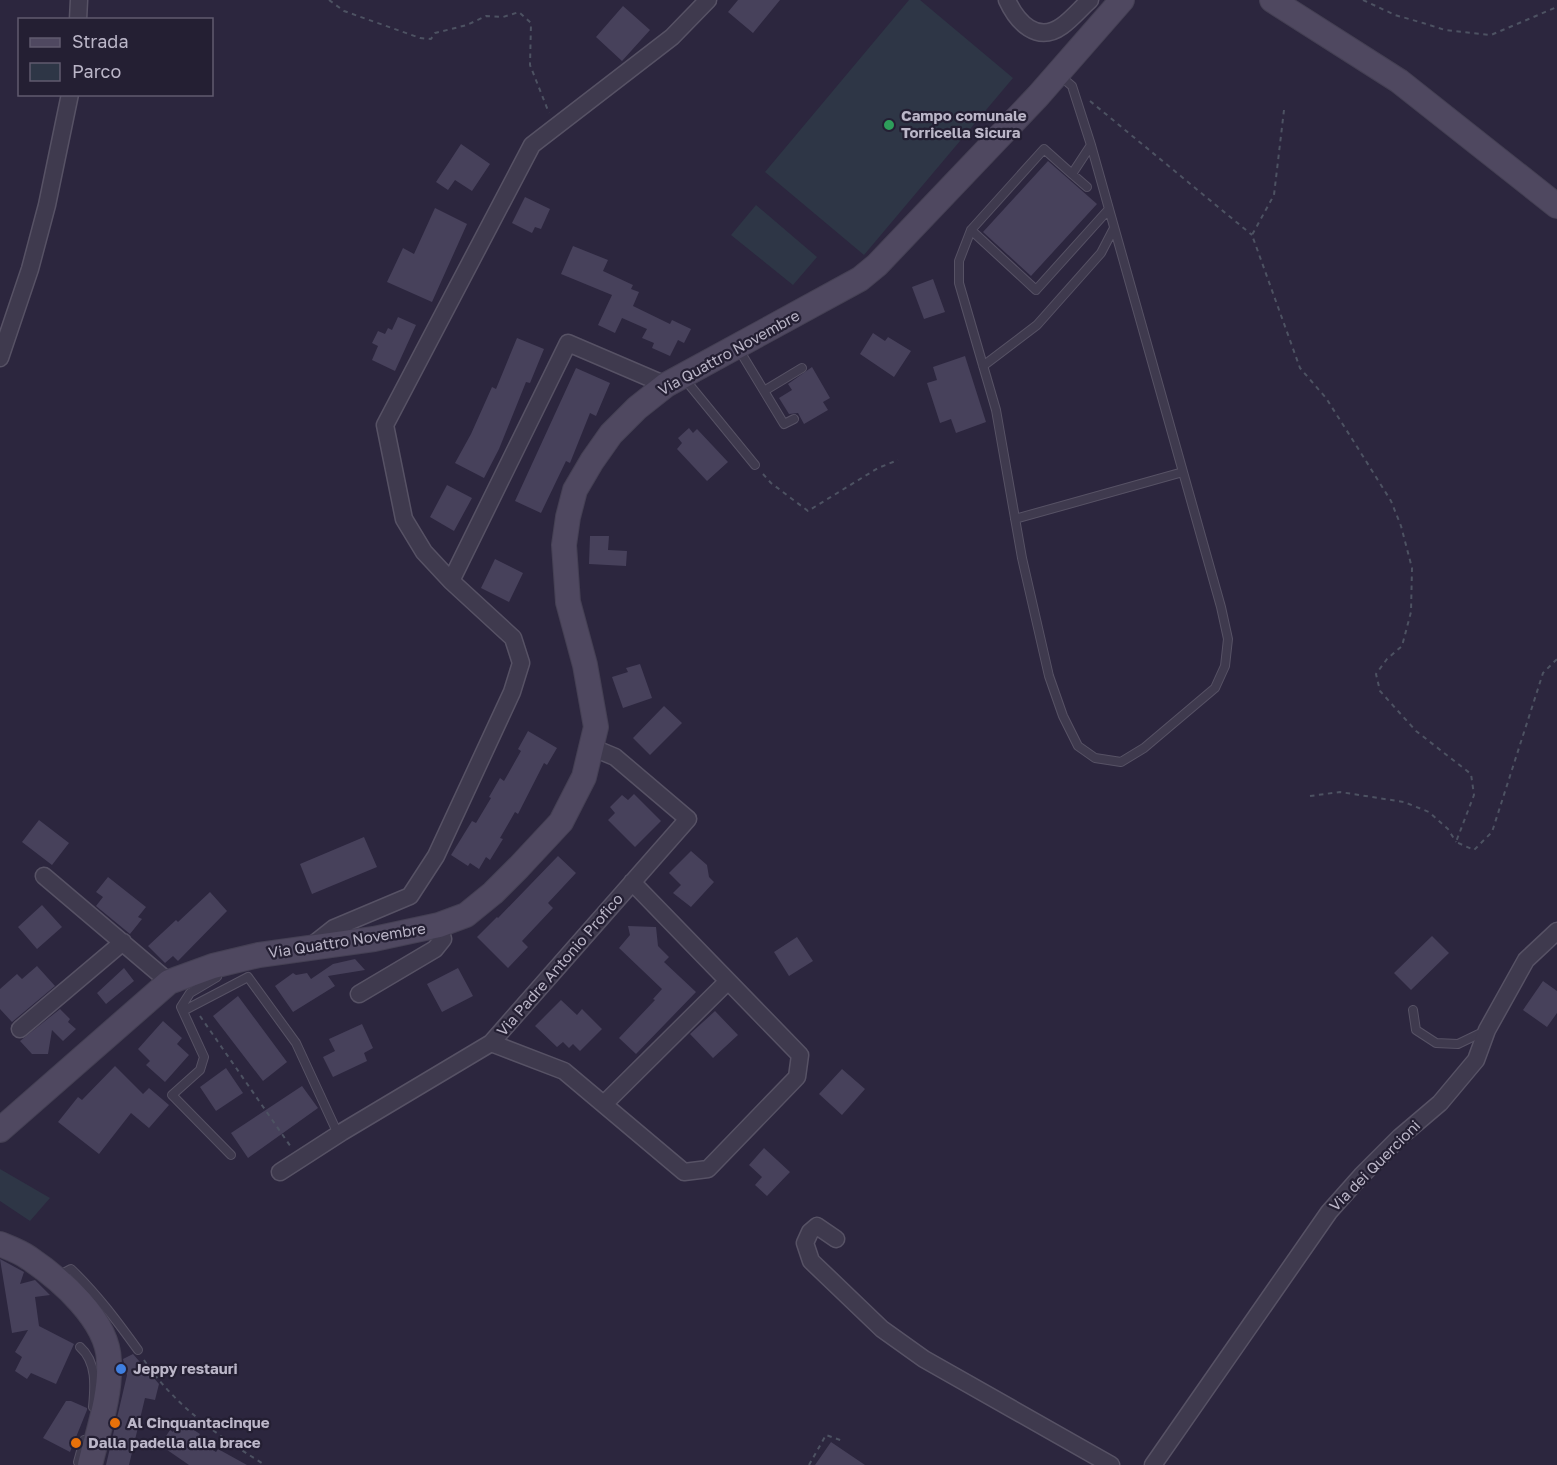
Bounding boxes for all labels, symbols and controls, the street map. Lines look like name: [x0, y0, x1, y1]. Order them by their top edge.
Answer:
legend: [18, 18, 213, 96]
text: Strada: [72, 30, 129, 52]
text: Parco: [72, 60, 121, 82]
place label: Campo comunale Torricella Sicura: [901, 106, 1027, 141]
marker: Campo comunale Torricella Sicura: [882, 118, 896, 132]
street label: Via Quattro Novembre: [655, 306, 803, 399]
street label: Via Padre Antonio Profico: [492, 889, 626, 1039]
street label: Via Quattro Novembre: [267, 919, 427, 961]
street label: Via dei Quercioni: [1325, 1116, 1423, 1214]
place label: Jeppy restauri: [133, 1359, 238, 1377]
marker: Jeppy restauri: [114, 1362, 128, 1376]
place label: Al Cinquantacinque: [127, 1413, 270, 1431]
marker: Al Cinquantacinque: [108, 1416, 122, 1430]
place label: Dalla padella alla brace: [88, 1433, 261, 1451]
marker: Dalla padella alla brace: [69, 1436, 83, 1450]

